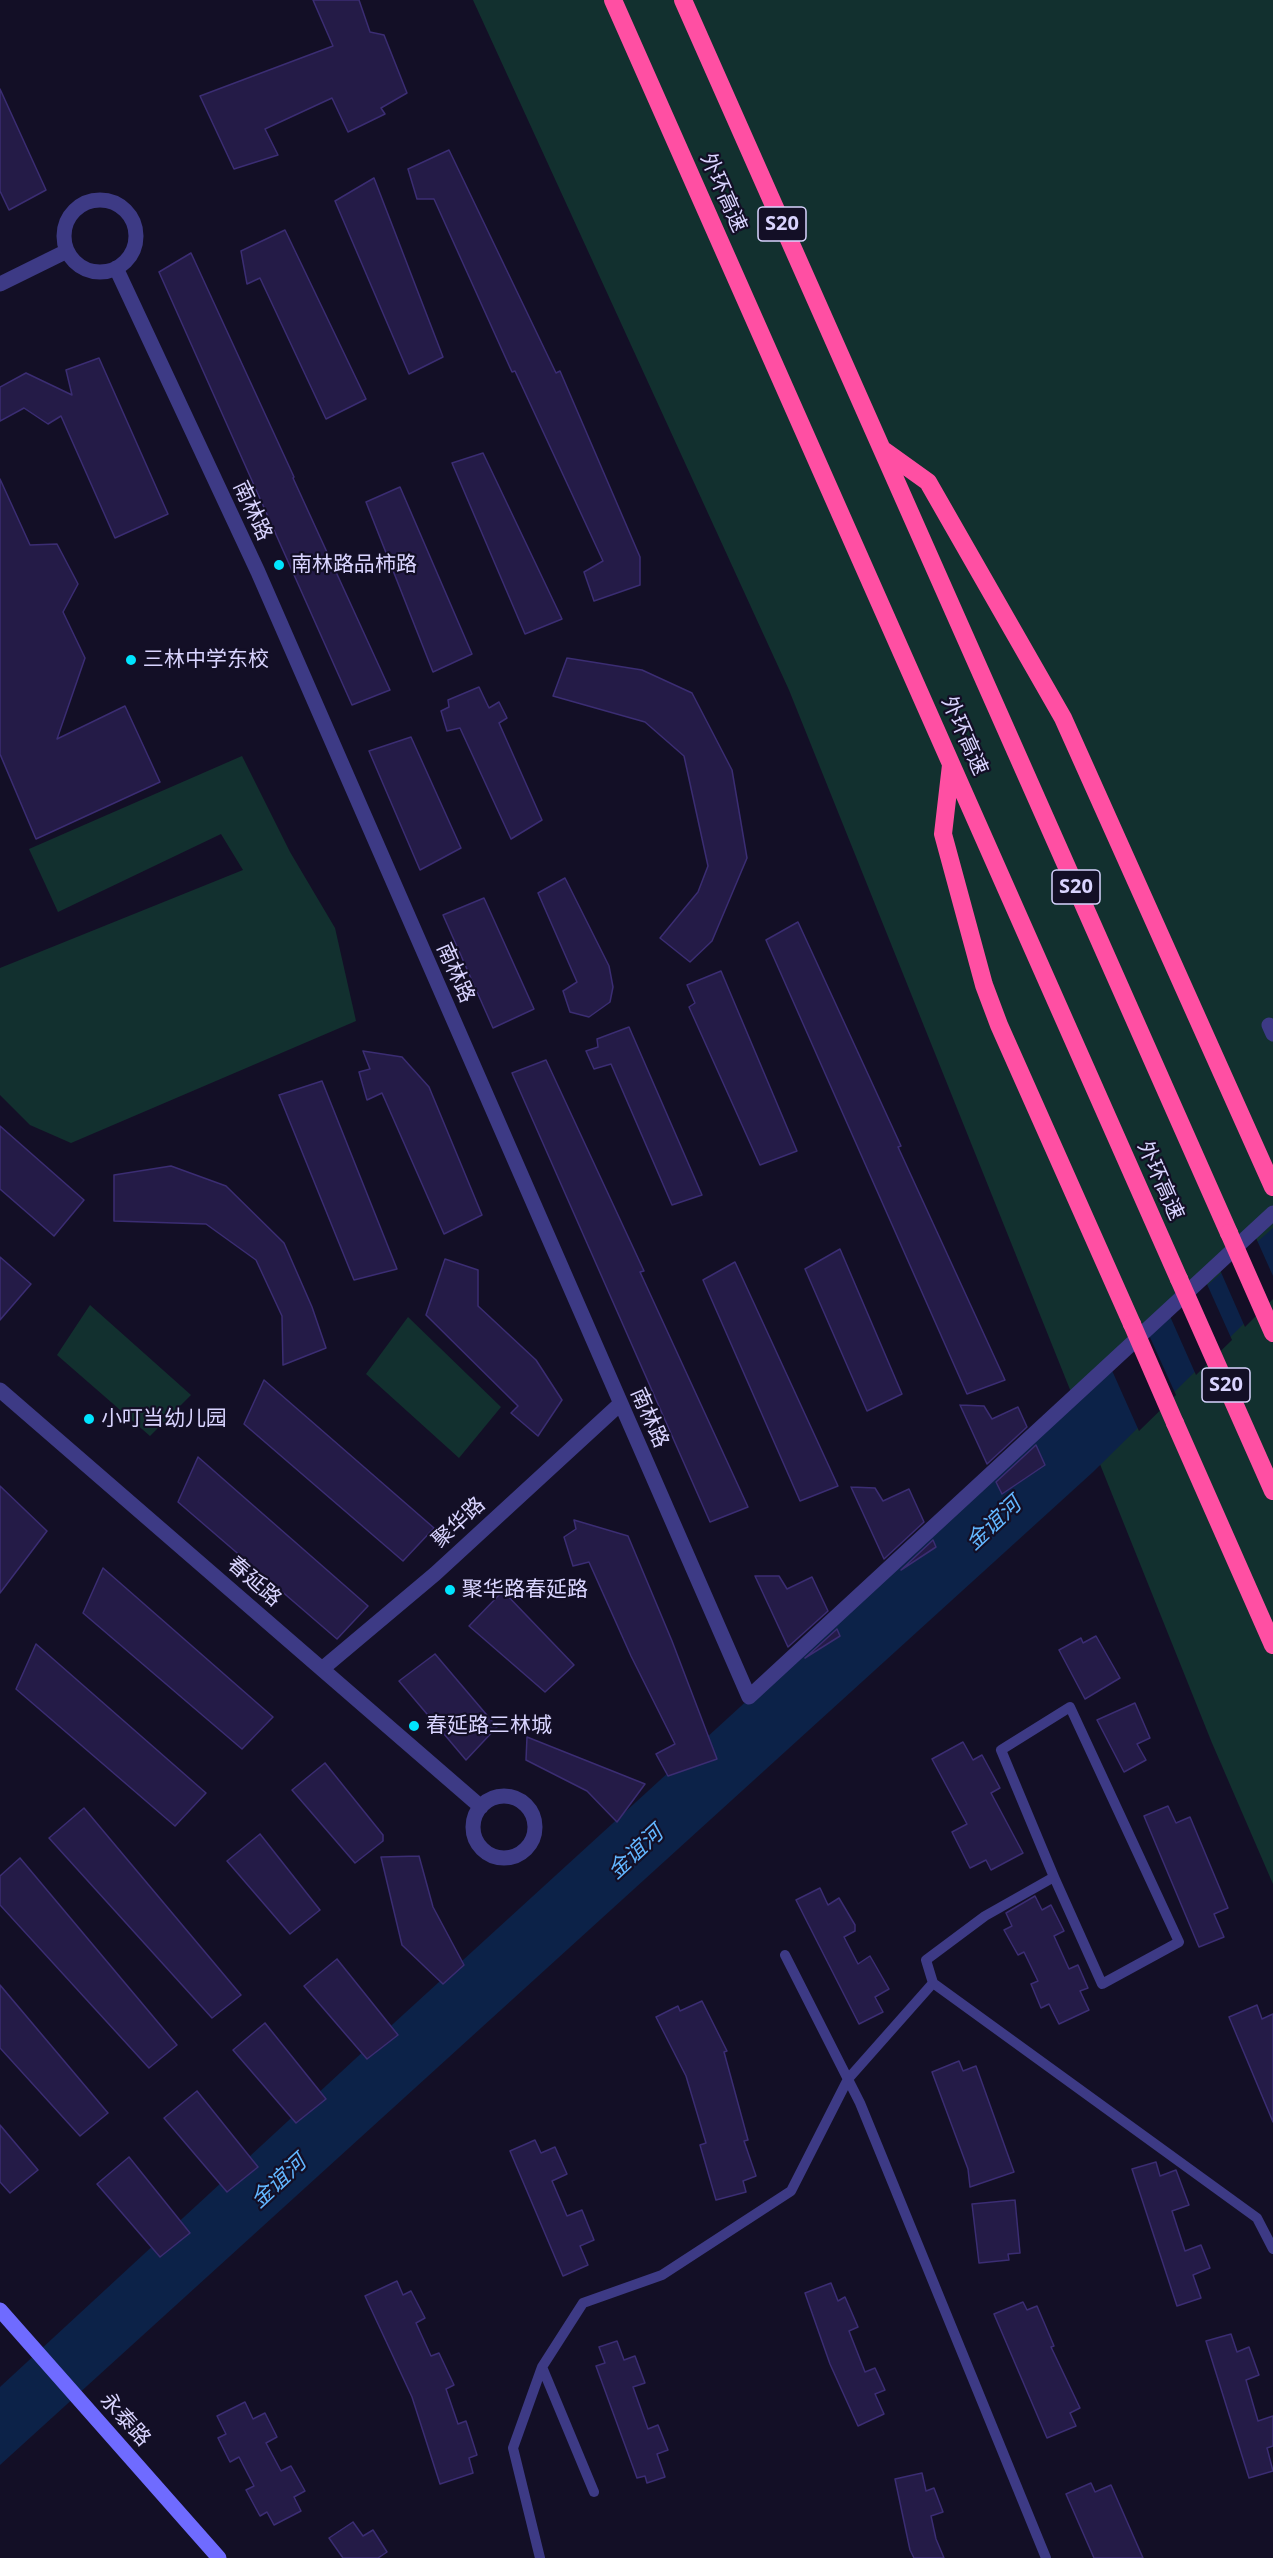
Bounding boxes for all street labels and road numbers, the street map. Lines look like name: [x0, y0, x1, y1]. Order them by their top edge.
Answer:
street label: 外环高速: [694, 150, 752, 236]
road number: S20: [758, 207, 806, 241]
street label: 南林路: [227, 477, 277, 545]
street label: 外环高速: [935, 693, 993, 779]
road number: S20: [1052, 870, 1100, 904]
street label: 南林路: [431, 939, 479, 1007]
street label: 外环高速: [1131, 1138, 1189, 1224]
road number: S20: [1202, 1368, 1250, 1402]
street label: 南林路: [625, 1384, 673, 1452]
street label: 聚华路: [427, 1492, 491, 1554]
street label: 春延路: [222, 1552, 286, 1612]
street label: 永泰路: [95, 2388, 155, 2452]

